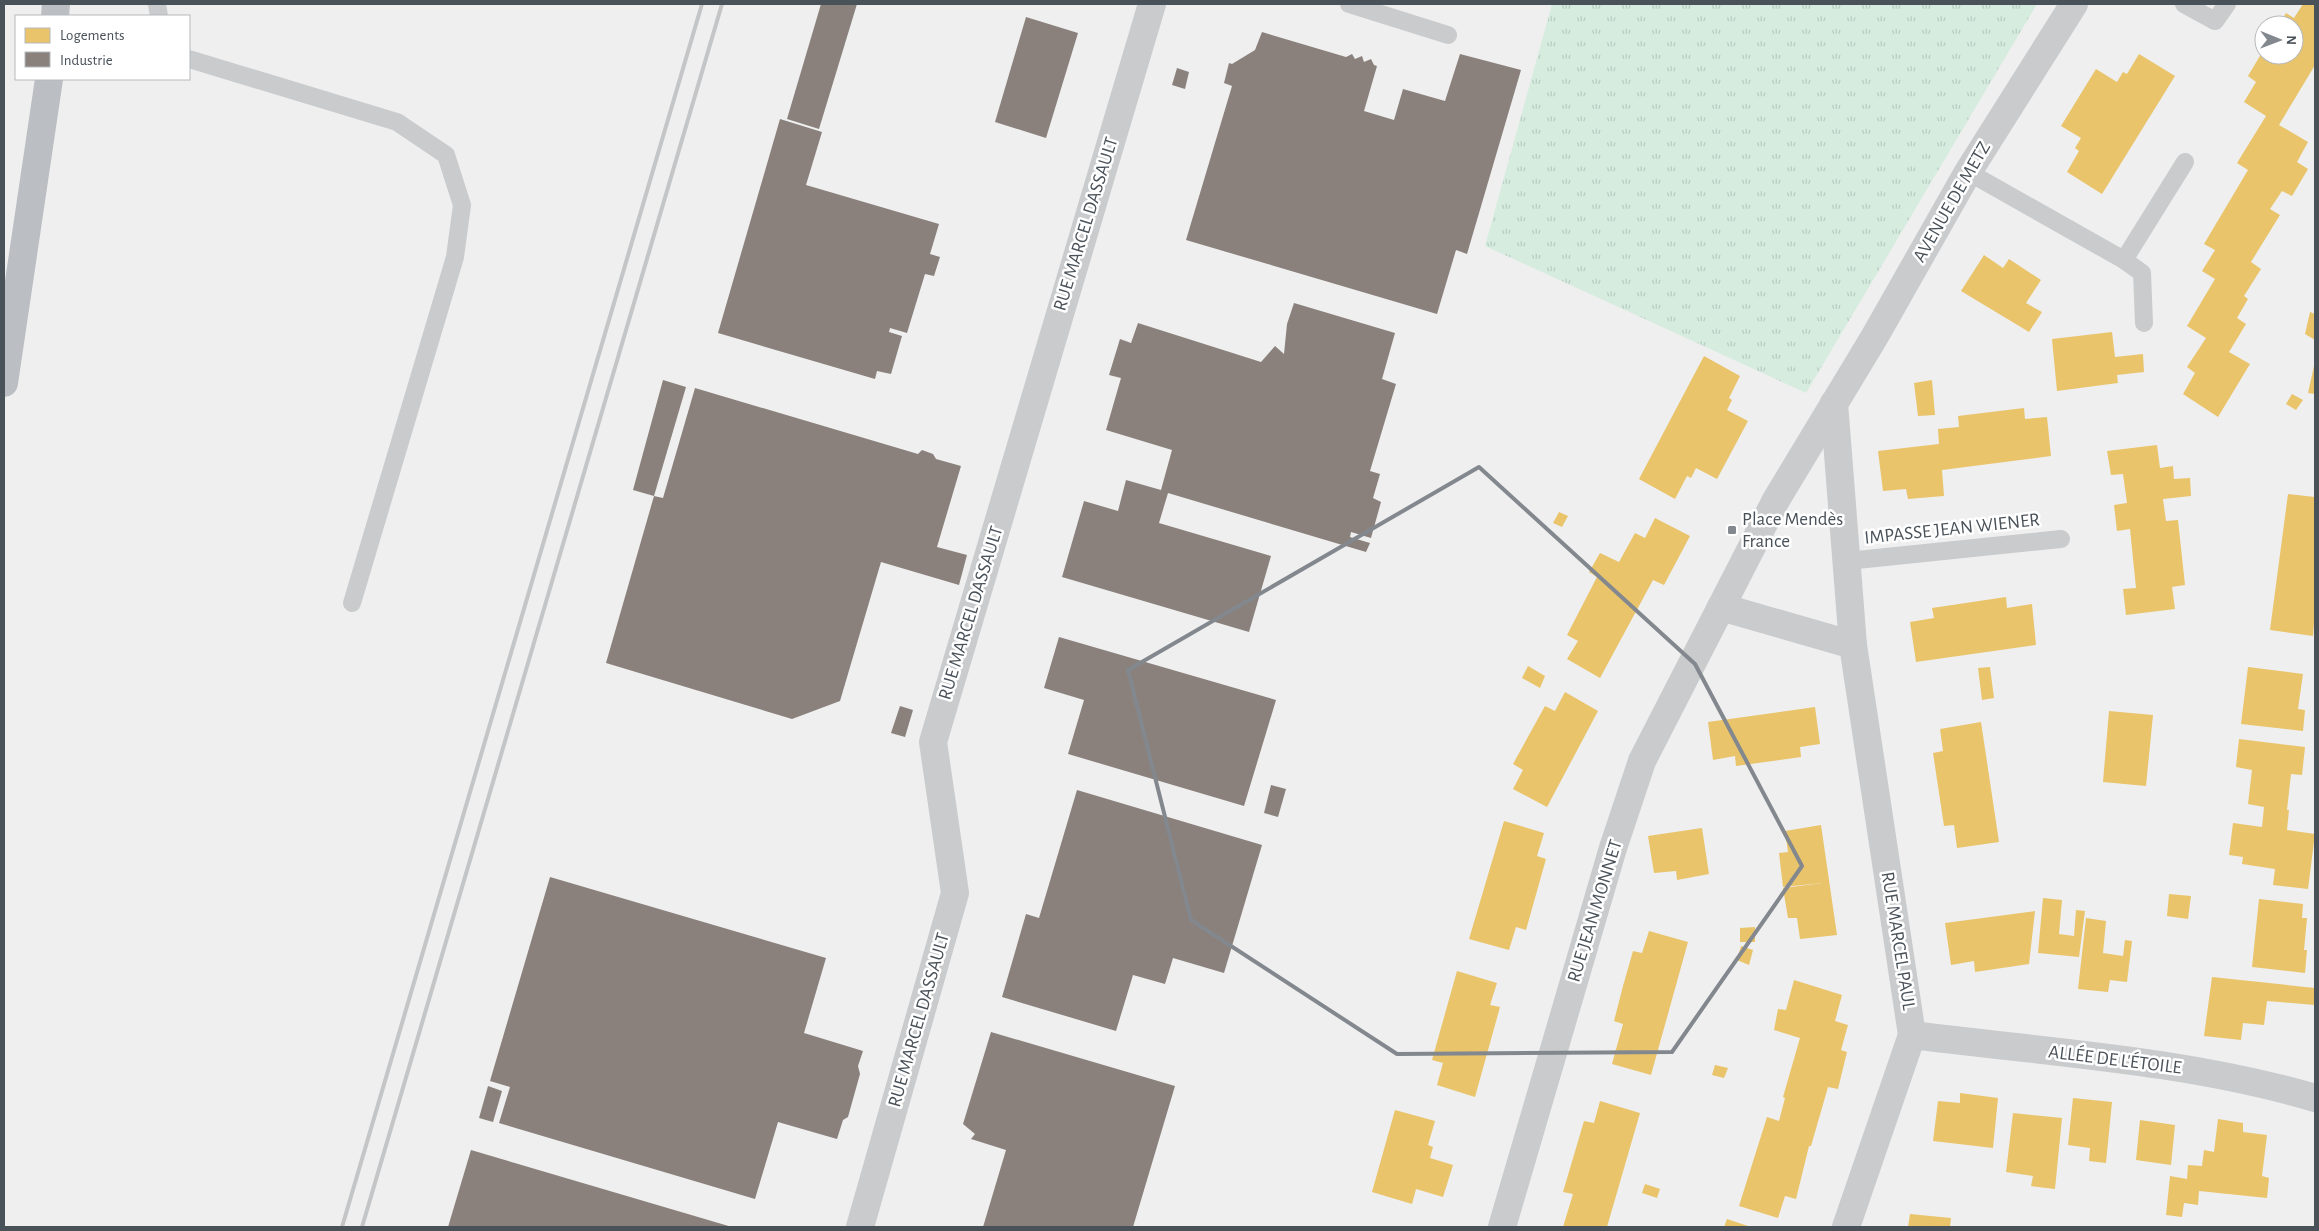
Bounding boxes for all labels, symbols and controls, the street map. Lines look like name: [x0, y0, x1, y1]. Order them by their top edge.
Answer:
legend: [15, 15, 190, 80]
north arrow: [2254, 15, 2304, 65]
text: Logements: [60, 28, 125, 43]
text: N: [2284, 35, 2298, 45]
text: Industrie: [60, 53, 113, 68]
street label: RUE MARCEL DASSAULT: [1051, 135, 1121, 313]
street label: AVENUE DE METZ: [1910, 139, 1994, 265]
place label: Place Mendès France: [1742, 510, 1843, 551]
street label: IMPASSE JEAN WIENER: [1863, 510, 2041, 548]
street label: RUE MARCEL DASSAULT: [936, 524, 1006, 702]
marker: Place Mendès France: [1726, 524, 1738, 536]
street label: RUE JEAN MONNET: [1564, 837, 1626, 985]
street label: RUE MARCEL PAUL: [1878, 870, 1918, 1012]
street label: RUE MARCEL DASSAULT: [885, 931, 953, 1109]
street label: ALLÉE DE L'ÉTOILE: [2047, 1040, 2183, 1078]

